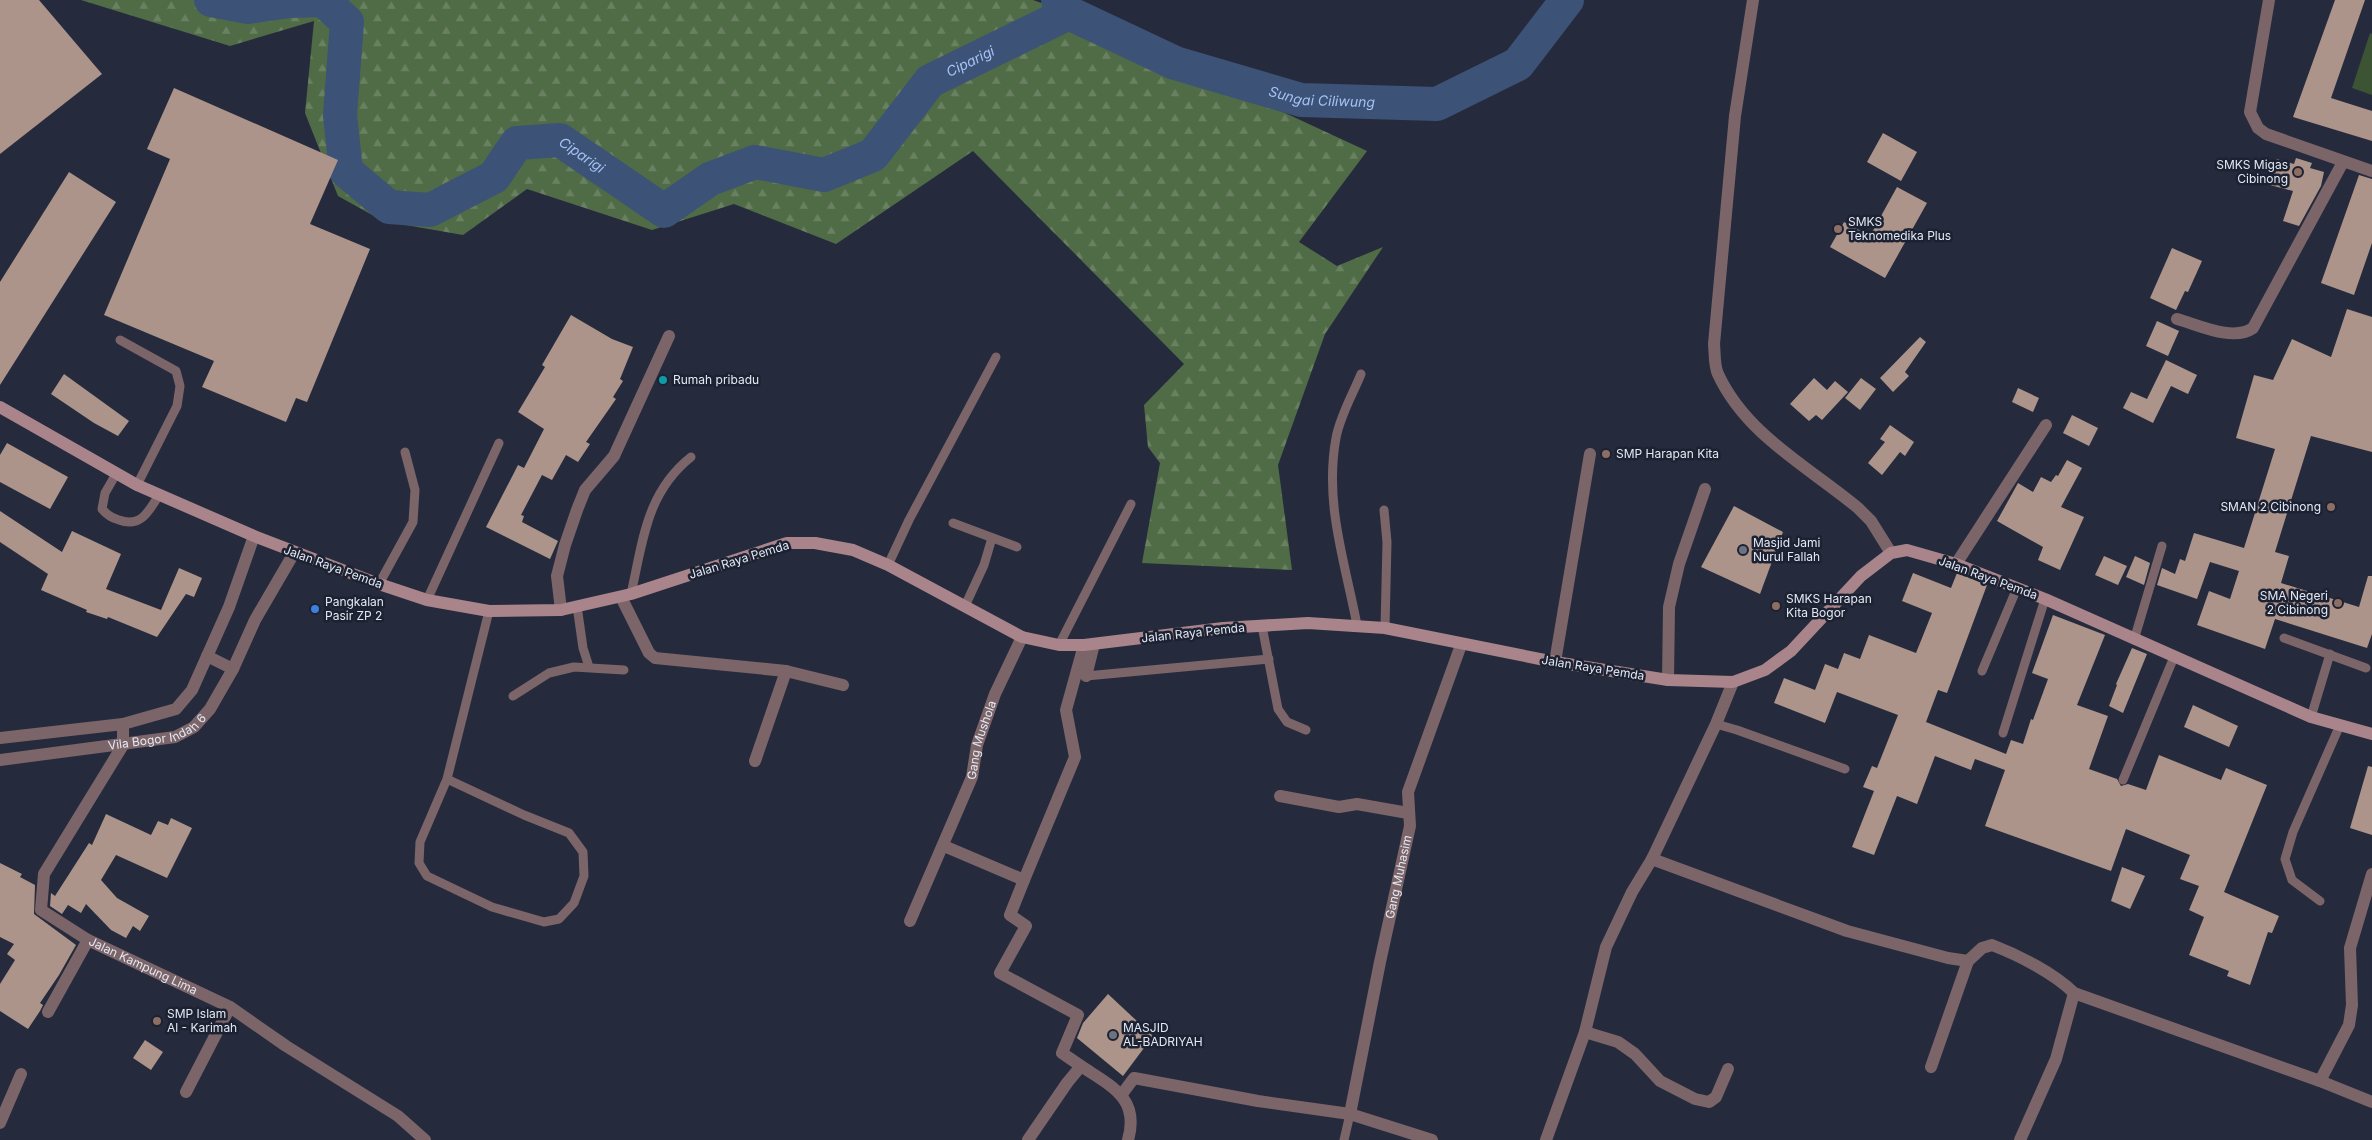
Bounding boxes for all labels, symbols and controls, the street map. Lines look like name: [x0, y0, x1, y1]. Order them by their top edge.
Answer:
water label: Ciparigi: [943, 42, 998, 80]
water label: Sungai Ciliwung: [1267, 82, 1376, 110]
water label: Ciparigi: [556, 133, 609, 176]
place label: SMKS Migas Cibinong: [2216, 157, 2288, 186]
marker: SMKS Migas Cibinong: [2292, 166, 2304, 178]
place label: SMKS Teknomedika Plus: [1848, 214, 1951, 243]
marker: SMKS Teknomedika Plus: [1832, 223, 1844, 235]
place label: Rumah pribadu: [673, 372, 759, 387]
marker: Rumah pribadu: [657, 374, 669, 386]
place label: SMP Harapan Kita: [1616, 446, 1719, 461]
marker: SMP Harapan Kita: [1600, 448, 1612, 460]
place label: SMAN 2 Cibinong: [2220, 499, 2321, 514]
marker: SMAN 2 Cibinong: [2325, 501, 2337, 513]
place label: Masjid Jami Nurul Fallah: [1753, 535, 1821, 564]
street label: Jalan Raya Pemda: [687, 537, 791, 582]
street label: Jalan Raya Pemda: [282, 542, 385, 591]
marker: Masjid Jami Nurul Fallah: [1737, 544, 1749, 556]
street label: Jalan Raya Pemda: [1937, 553, 2040, 602]
place label: SMA Negeri 2 Cibinong: [2260, 588, 2328, 617]
place label: SMKS Harapan Kita Bogor: [1786, 591, 1872, 620]
place label: Pangkalan Pasir ZP 2: [325, 594, 384, 623]
marker: SMA Negeri 2 Cibinong: [2332, 597, 2344, 609]
marker: SMKS Harapan Kita Bogor: [1770, 600, 1782, 612]
marker: Pangkalan Pasir ZP 2: [309, 603, 321, 615]
street label: Jalan Raya Pemda: [1140, 620, 1245, 645]
street label: Jalan Raya Pemda: [1541, 652, 1646, 683]
street label: Gang Mushola: [964, 698, 999, 781]
street label: Vila Bogor Indah 6: [107, 710, 209, 753]
street label: Gang Muhasim: [1382, 834, 1415, 920]
street label: Jalan Kampung Lima: [87, 933, 200, 998]
place label: SMP Islam Al - Karimah: [167, 1006, 237, 1035]
marker: SMP Islam Al - Karimah: [151, 1015, 163, 1027]
place label: MASJID AL-BADRIYAH: [1123, 1020, 1203, 1049]
marker: MASJID AL-BADRIYAH: [1107, 1029, 1119, 1041]

